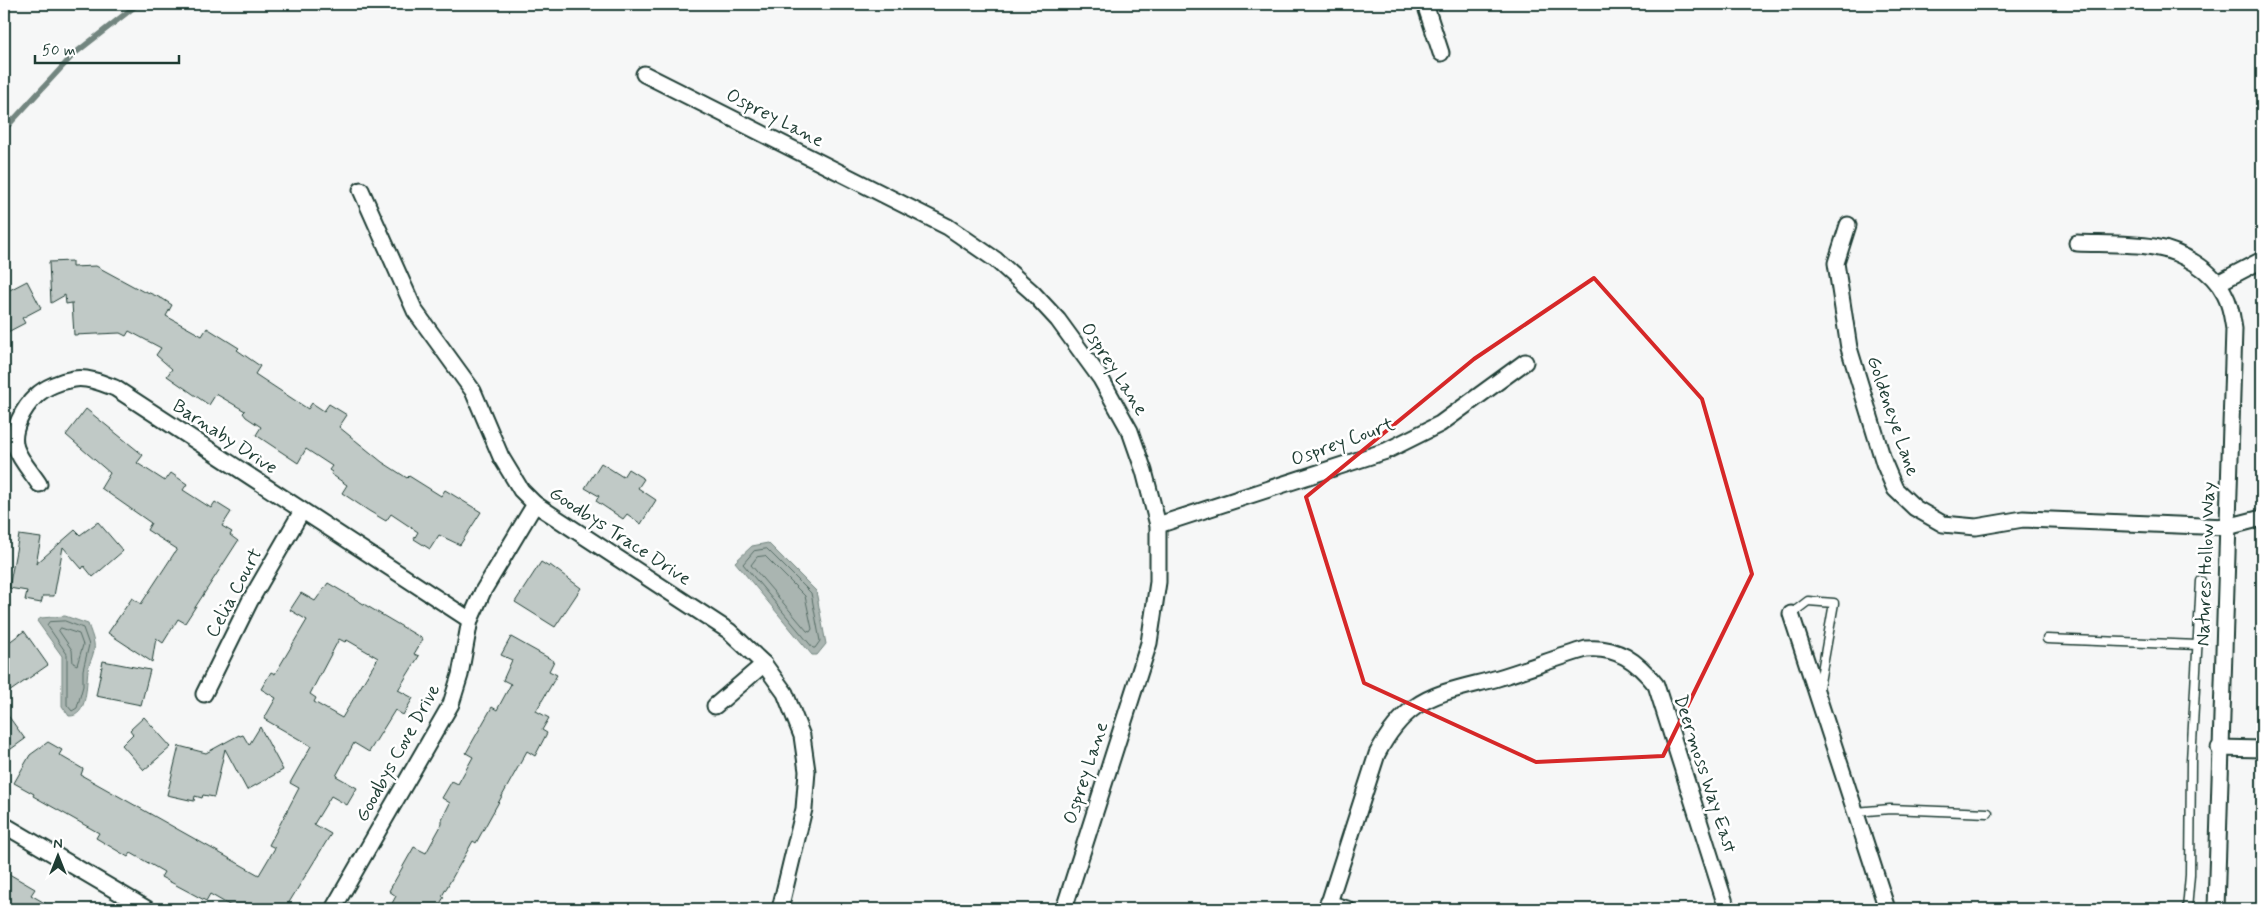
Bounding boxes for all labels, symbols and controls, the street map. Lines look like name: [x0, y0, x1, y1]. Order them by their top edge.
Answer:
scale bar: [35, 32, 179, 64]
text: 50 m: [42, 41, 76, 61]
street label: Osprey Lane: [721, 83, 828, 154]
street label: Osprey Lane: [1074, 318, 1153, 421]
street label: Goldeneye Lane: [1861, 353, 1925, 479]
street label: Barnaby Drive: [168, 394, 282, 480]
street label: Osprey Court: [1288, 412, 1399, 473]
street label: Goodbys Trace Drive: [544, 481, 696, 592]
street label: Natures Hollow Way: [2191, 481, 2221, 647]
street label: Celia Court: [200, 544, 268, 642]
street label: Goodbys Cove Drive: [350, 680, 447, 827]
street label: Deermoss Way East: [1667, 692, 1742, 857]
street label: Osprey Lane: [1058, 719, 1115, 828]
north arrow: [32, 830, 82, 880]
text: N: [53, 835, 63, 853]

